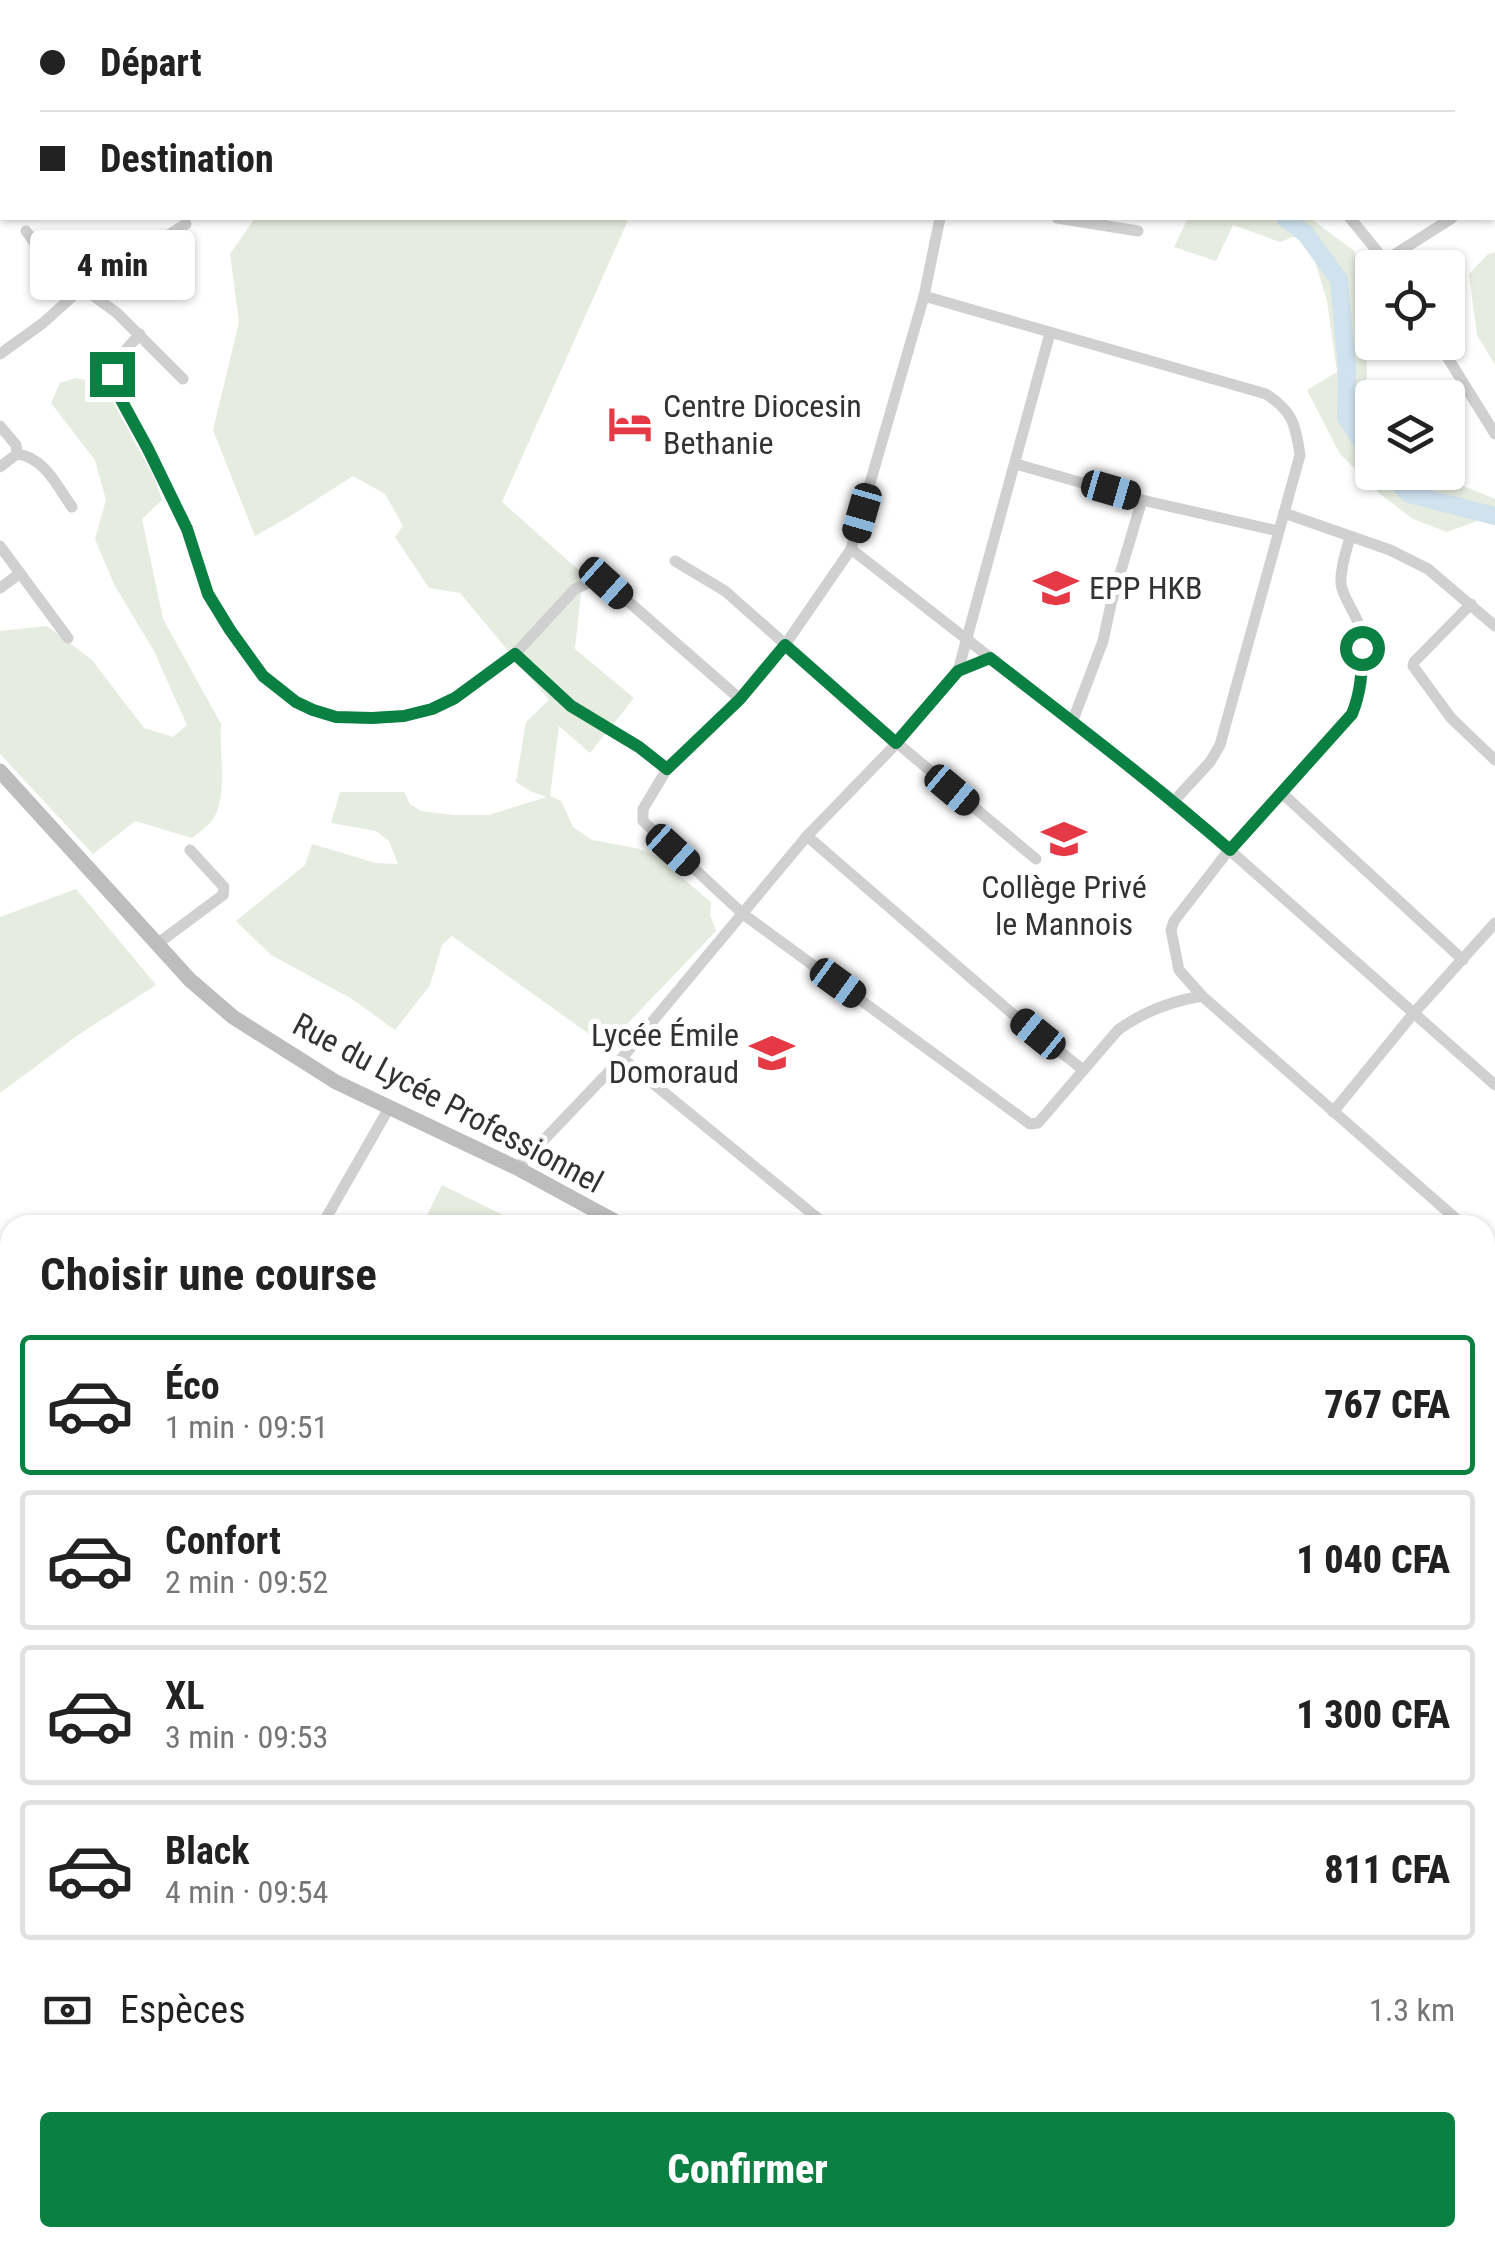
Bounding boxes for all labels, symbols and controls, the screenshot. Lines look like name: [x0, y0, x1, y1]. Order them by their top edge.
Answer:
text: Départ: [100, 41, 202, 85]
text: Destination: [100, 137, 274, 181]
callout: 4 min: [29, 229, 194, 299]
text: 4 min: [77, 246, 148, 284]
map controls: [1355, 250, 1465, 490]
button: locate: [1355, 250, 1465, 360]
route end: [90, 352, 135, 397]
button: layers: [1355, 380, 1465, 490]
place label: Centre Diocesin Bethanie: [663, 387, 862, 462]
hotel icon: Centre Diocesin Bethanie: [606, 400, 654, 448]
car: [1078, 467, 1144, 513]
car: [839, 480, 885, 546]
car: [574, 552, 638, 614]
school or university icon: EPP HKB: [1032, 564, 1080, 612]
place label: EPP HKB: [1089, 569, 1202, 607]
route start: [1340, 626, 1385, 671]
car: [919, 759, 985, 821]
school or university icon: Collège Privé le Mannois: [1040, 815, 1088, 863]
car: [641, 819, 705, 881]
place label: Collège Privé le Mannois: [981, 868, 1147, 943]
car: [805, 953, 871, 1013]
car: [1005, 1003, 1071, 1065]
street label: Rue du Lycée Professionnel: [286, 1005, 610, 1201]
place label: Lycée Émile Domoraud: [591, 1016, 739, 1091]
school or university icon: Lycée Émile Domoraud: [748, 1029, 796, 1077]
text: Choisir une course: [40, 1248, 377, 1301]
icon: car: [45, 1360, 135, 1450]
text: Éco: [165, 1364, 220, 1408]
text: 767 CFA: [1324, 1383, 1450, 1427]
text: 1 min · 09:51: [165, 1408, 328, 1446]
icon: car: [45, 1515, 135, 1605]
text: Confort: [165, 1519, 281, 1563]
text: 1 040 CFA: [1296, 1538, 1450, 1582]
text: 2 min · 09:52: [165, 1563, 328, 1601]
icon: car: [45, 1670, 135, 1760]
text: XL: [165, 1674, 204, 1718]
text: 1 300 CFA: [1296, 1693, 1450, 1737]
text: 3 min · 09:53: [165, 1718, 328, 1756]
icon: car: [45, 1825, 135, 1915]
text: Black: [165, 1829, 249, 1873]
text: 811 CFA: [1324, 1848, 1450, 1892]
text: 4 min · 09:54: [165, 1873, 328, 1911]
icon: cash: [40, 1983, 95, 2038]
text: Espèces: [120, 1988, 245, 2032]
text: 1.3 km: [1369, 1991, 1455, 2029]
button: Confirmer: [40, 2112, 1455, 2227]

